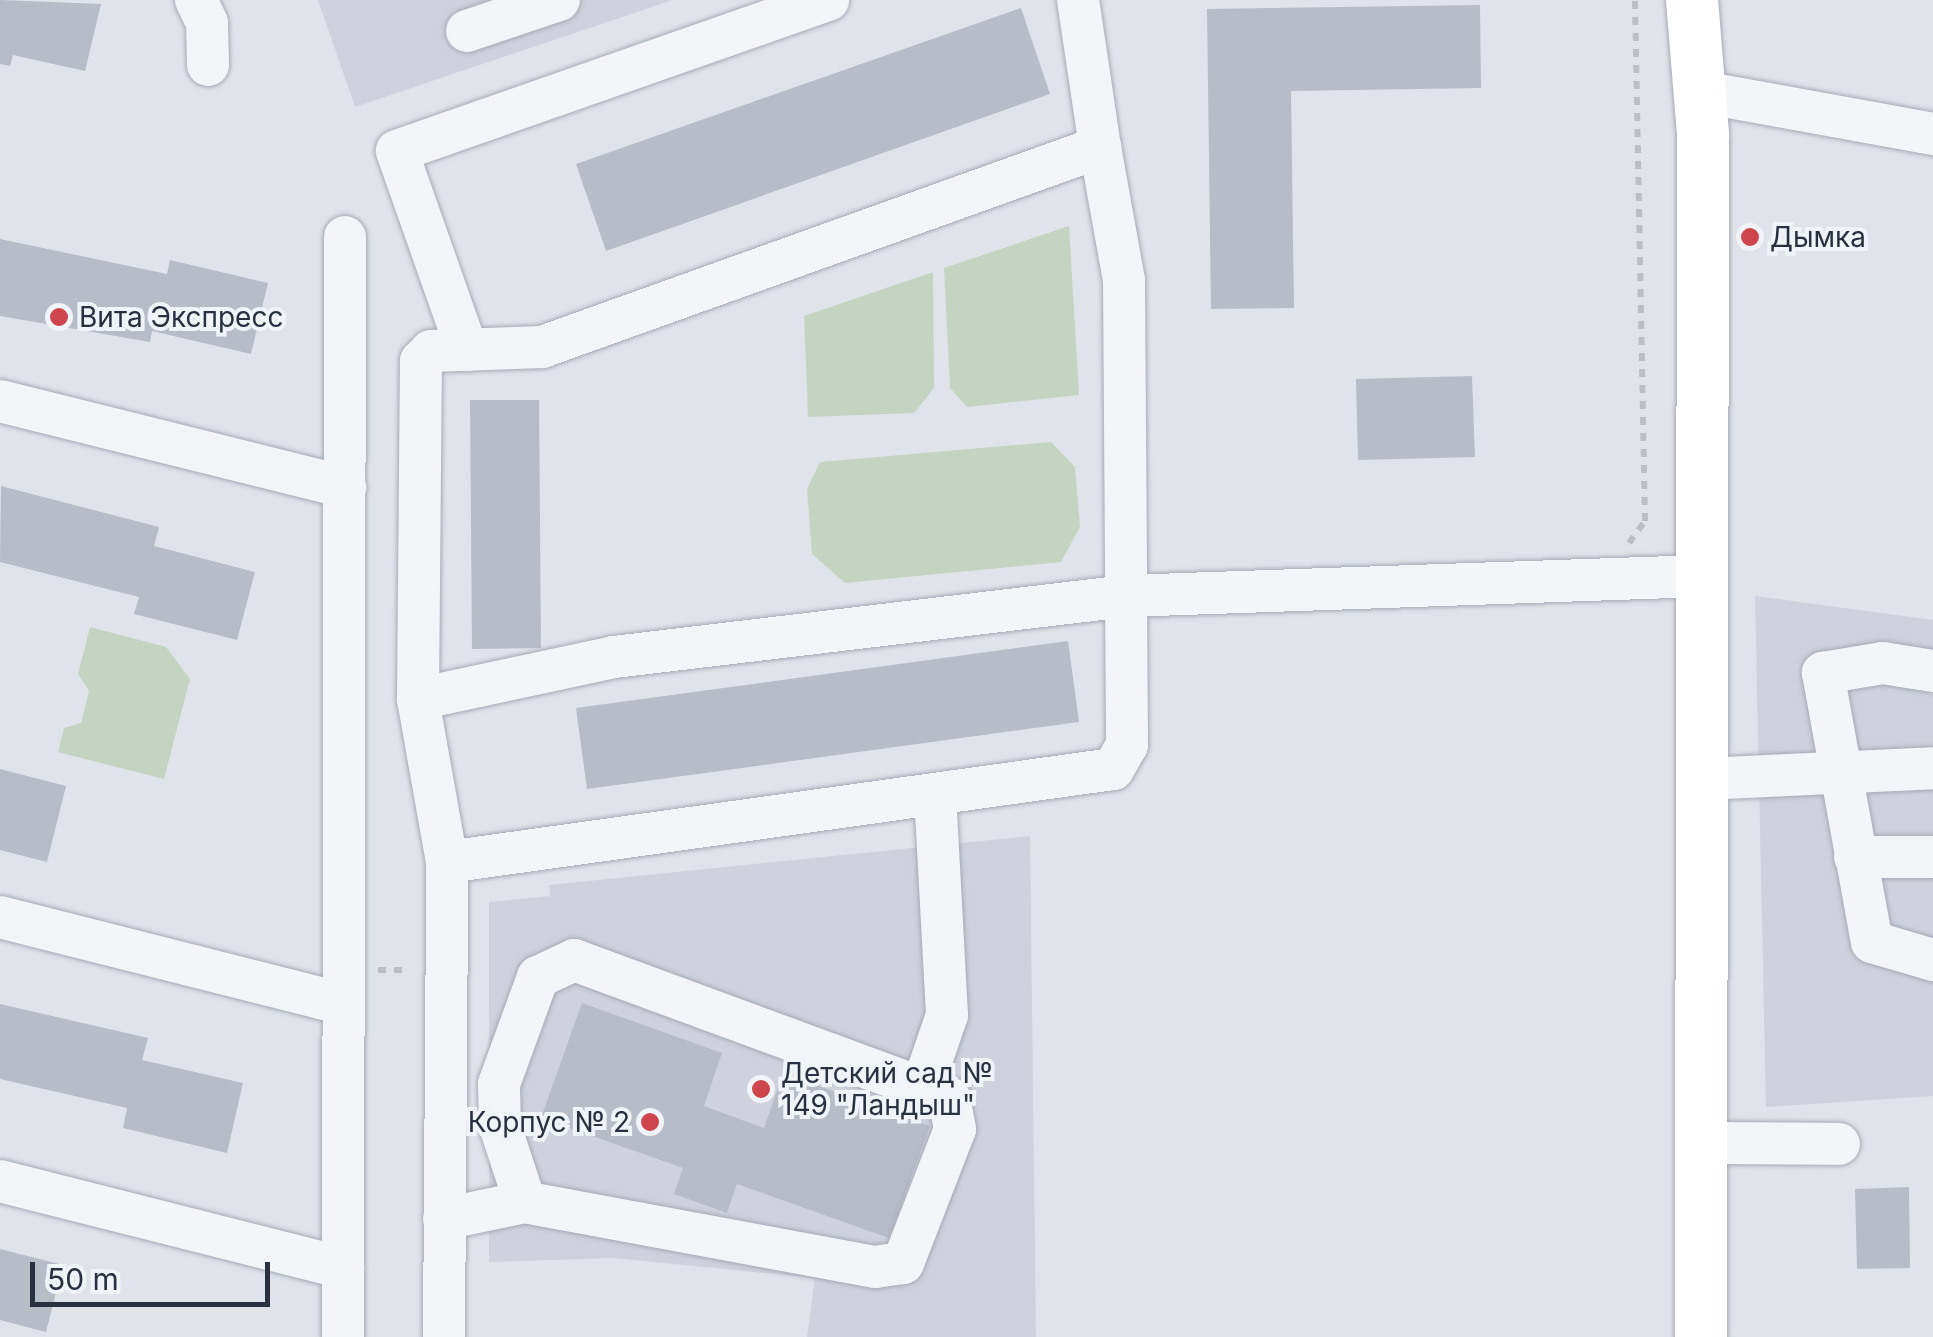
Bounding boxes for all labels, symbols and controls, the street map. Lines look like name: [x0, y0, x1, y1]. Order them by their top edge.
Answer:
place label: Дымка: [1770, 220, 1866, 254]
marker: Дымка: [1739, 226, 1761, 248]
place label: Вита Экспресс: [79, 300, 283, 334]
marker: Вита Экспресс: [48, 306, 70, 328]
place label: Детский сад № 149 "Ландыш": [781, 1056, 993, 1122]
marker: Детский сад № 149 "Ландыш": [750, 1078, 772, 1100]
place label: Корпус № 2: [468, 1105, 630, 1139]
marker: Корпус № 2: [639, 1111, 661, 1133]
scale bar: [35, 1242, 275, 1304]
text: 50 m: [47, 1261, 119, 1297]

